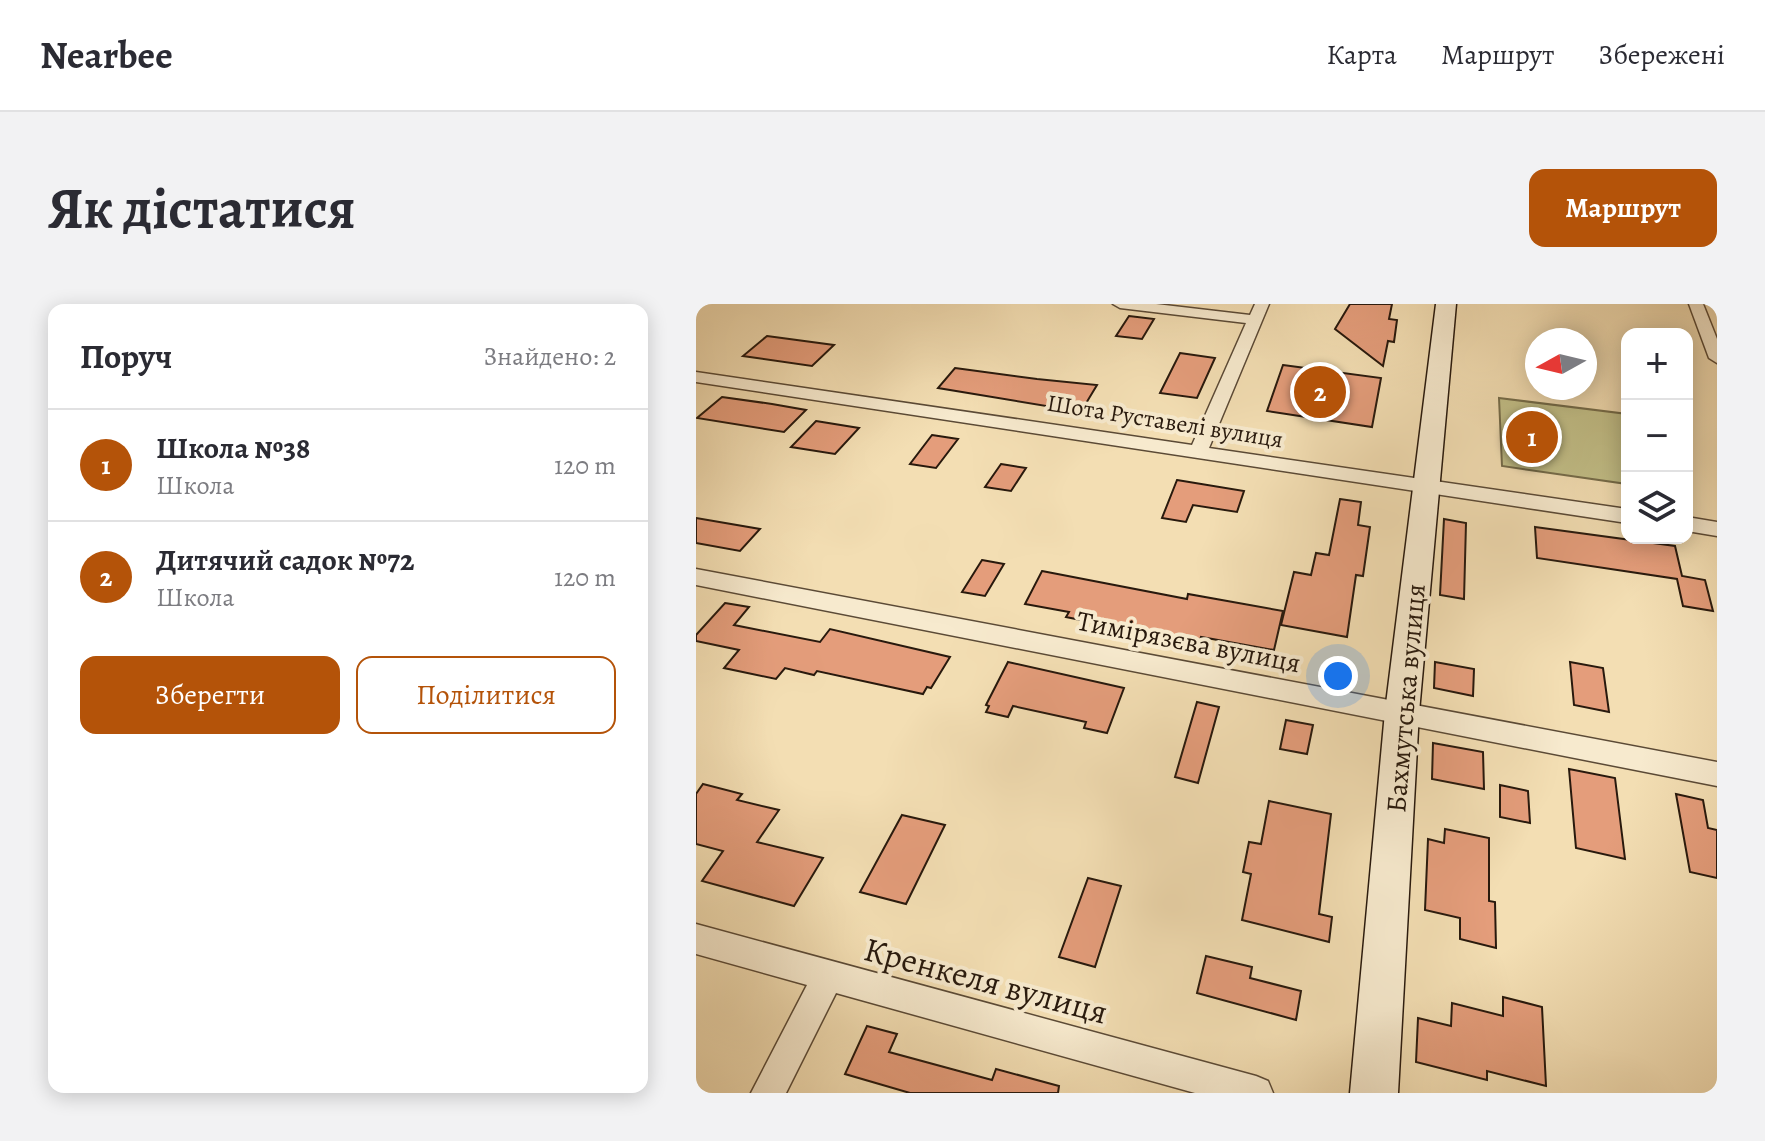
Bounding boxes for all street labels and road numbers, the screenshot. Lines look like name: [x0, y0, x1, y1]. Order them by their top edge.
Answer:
street label: Шота Руставелі вулиця: [1045, 387, 1285, 455]
street label: Бахмутська вулиця: [1377, 582, 1435, 814]
street label: Тимірязєва вулиця: [1074, 602, 1304, 682]
street label: Кренкеля вулиця: [859, 925, 1113, 1036]

